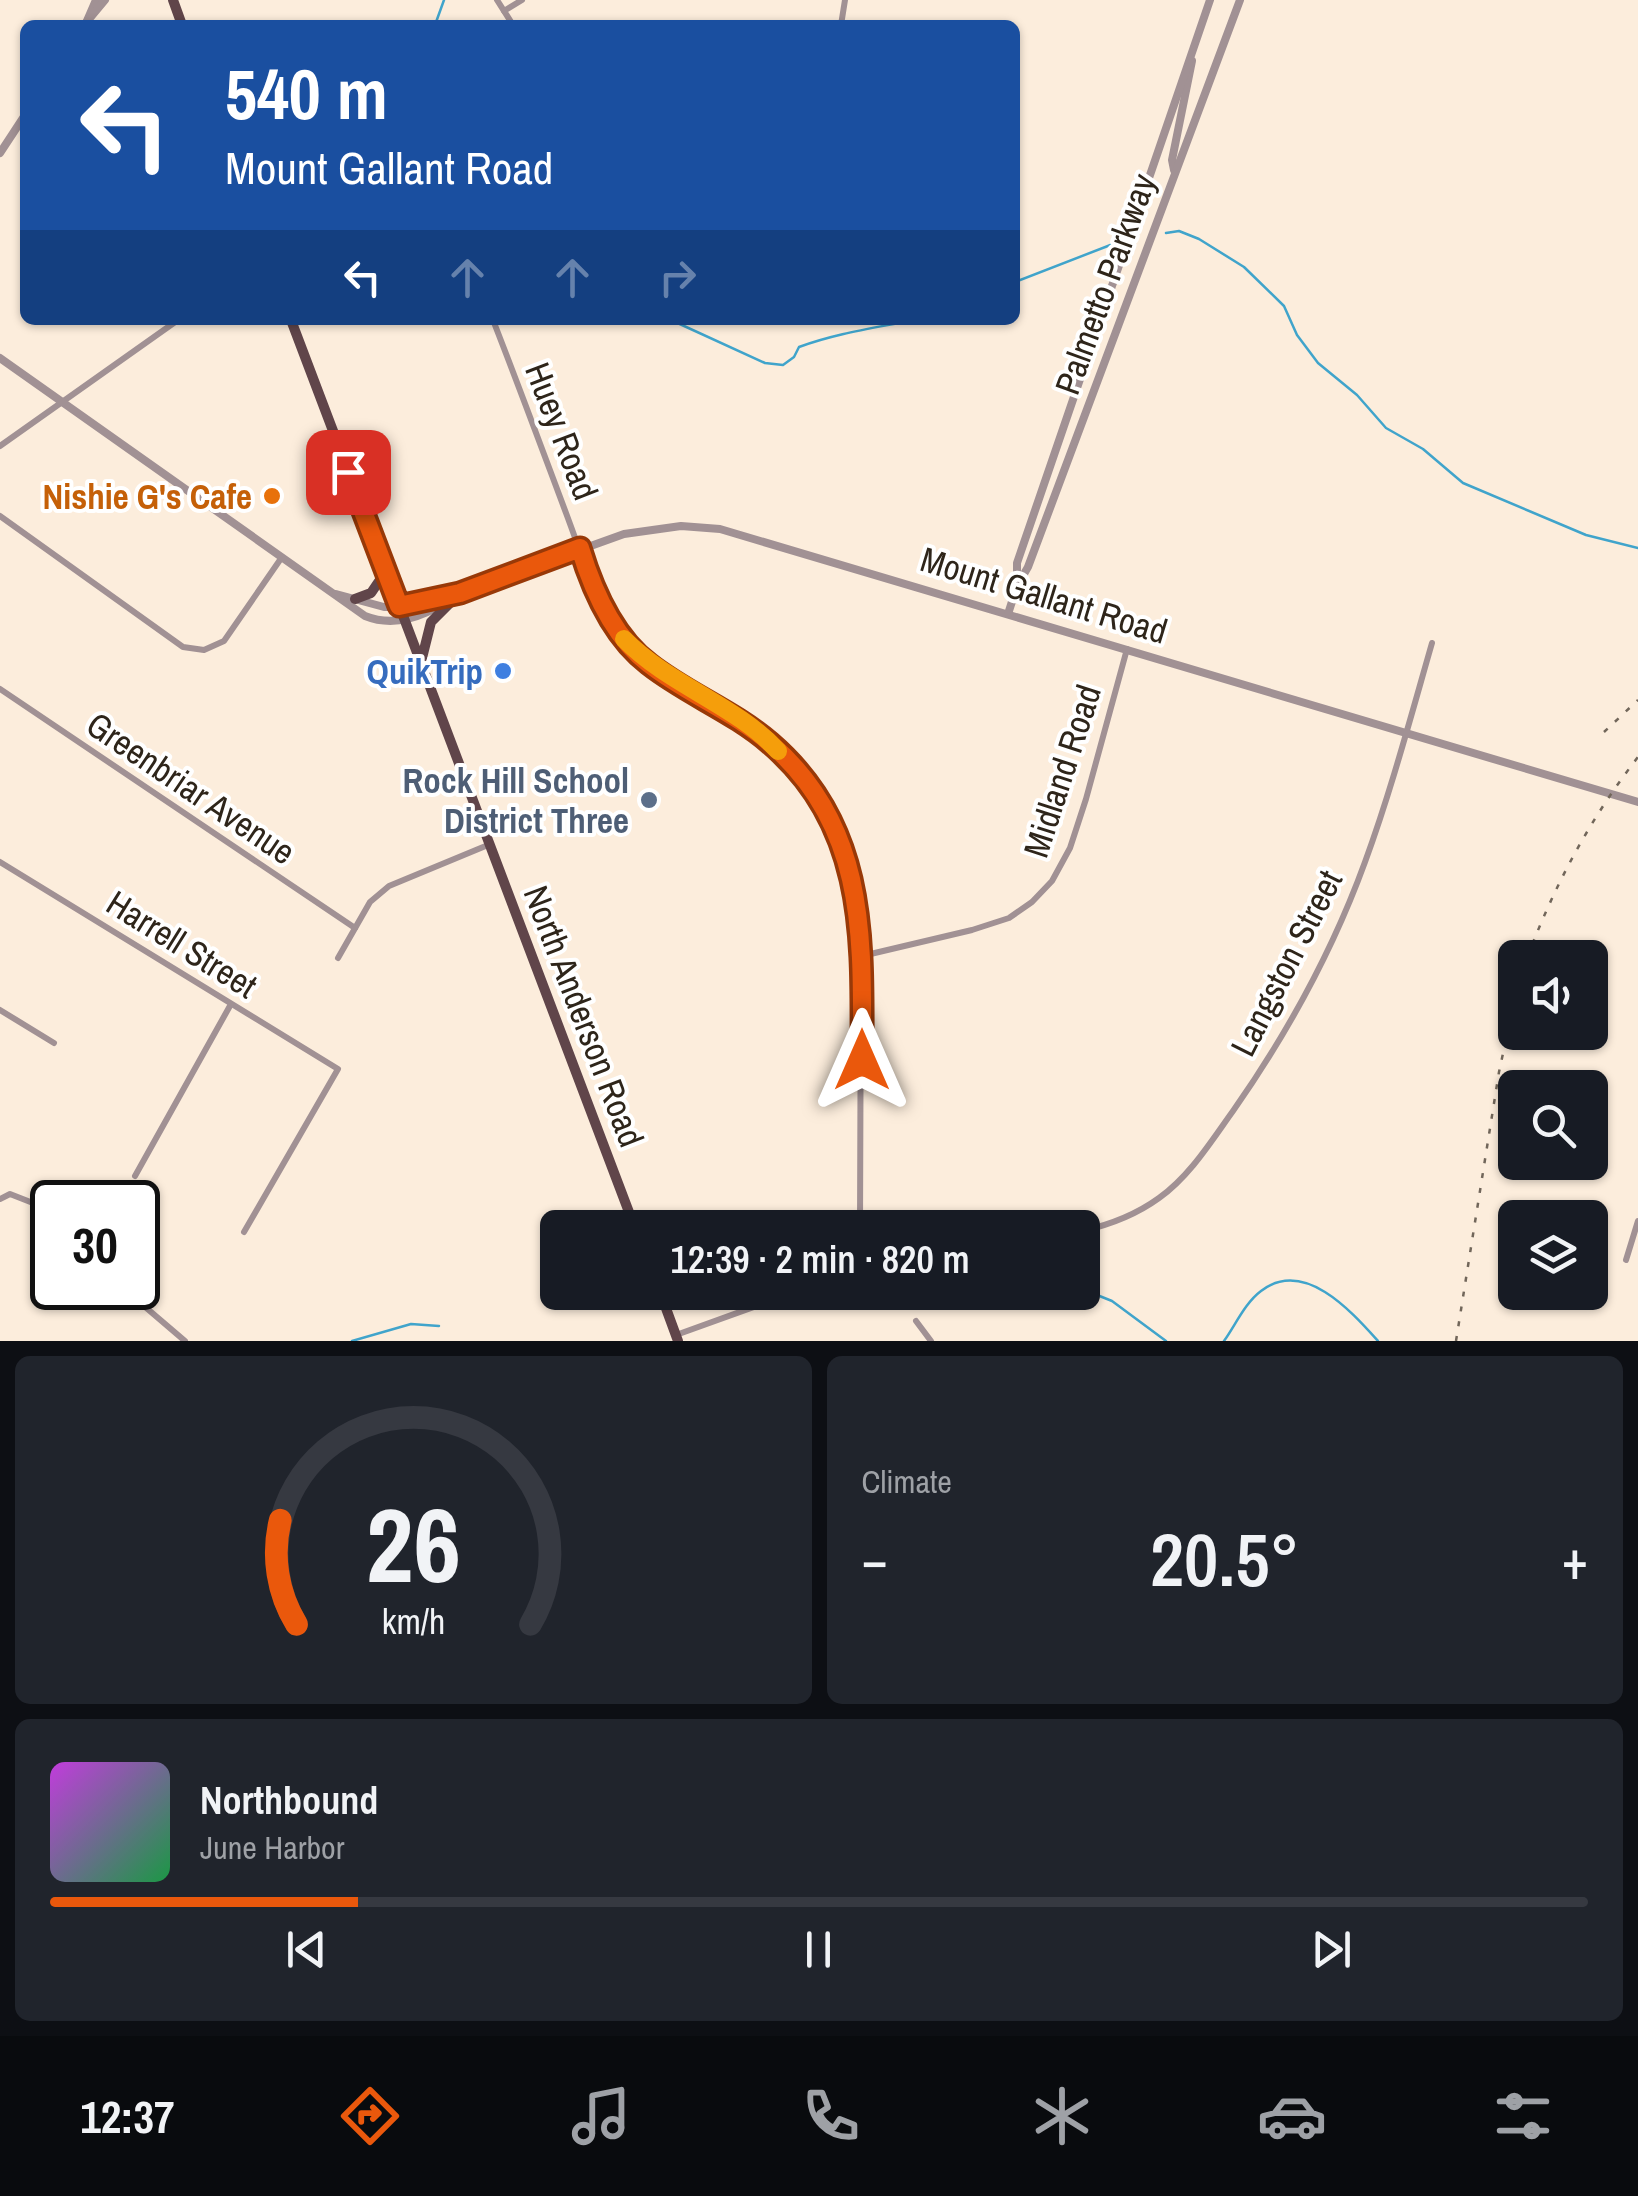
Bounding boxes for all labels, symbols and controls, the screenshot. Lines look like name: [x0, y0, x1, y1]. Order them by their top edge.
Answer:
text: 540 m: [225, 47, 388, 141]
icon: left: [60, 60, 190, 190]
text: Mount Gallant Road: [225, 137, 553, 198]
street label: Palmetto Parkway: [1043, 167, 1167, 401]
icon: left: [335, 250, 390, 305]
icon: ahead: [440, 250, 495, 305]
icon: ahead: [545, 250, 600, 305]
icon: right: [650, 250, 705, 305]
street label: Huey Road: [514, 356, 610, 506]
pin: [306, 430, 391, 515]
icon: arrive: [321, 445, 376, 500]
place label: Nishie G's Cafe: [43, 473, 252, 520]
marker: Nishie G's Cafe: [261, 485, 283, 507]
street label: Mount Gallant Road: [915, 535, 1173, 655]
place label: QuikTrip: [367, 648, 483, 695]
marker: QuikTrip: [492, 660, 514, 682]
street label: Midland Road: [1012, 679, 1112, 863]
street label: Greenbriar Avenue: [78, 701, 304, 875]
place label: Rock Hill School District Three: [403, 757, 629, 844]
marker: Rock Hill School District Three: [638, 789, 660, 811]
street label: Langston Street: [1219, 862, 1353, 1064]
street label: Harrell Street: [98, 879, 266, 1009]
street label: North Anderson Road: [513, 879, 655, 1153]
map controls: [1498, 940, 1608, 1310]
button: sound: [1498, 940, 1608, 1050]
position arrow: [810, 1008, 914, 1112]
button: search: [1498, 1070, 1608, 1180]
speed limit sign: 30: [30, 1180, 160, 1310]
button: layers: [1498, 1200, 1608, 1310]
text: 12:39 · 2 min · 820 m: [670, 1234, 970, 1285]
text: Climate: [862, 1460, 952, 1503]
text: 26: [366, 1474, 461, 1614]
text: 20.5°: [1150, 1508, 1300, 1609]
text: −: [862, 1522, 888, 1596]
text: +: [1562, 1522, 1588, 1596]
text: km/h: [381, 1597, 445, 1645]
text: Northbound: [200, 1775, 378, 1826]
text: June Harbor: [200, 1826, 344, 1869]
icon: previous: [279, 1922, 334, 1977]
icon: pause: [791, 1922, 846, 1977]
icon: next: [1304, 1922, 1359, 1977]
icon: directions: [335, 2081, 405, 2151]
icon: music: [566, 2081, 636, 2151]
icon: phone: [796, 2081, 866, 2151]
icon: climate: [1027, 2081, 1097, 2151]
icon: car: [1257, 2081, 1327, 2151]
icon: filters: [1488, 2081, 1558, 2151]
text: 12:37: [80, 2086, 175, 2147]

